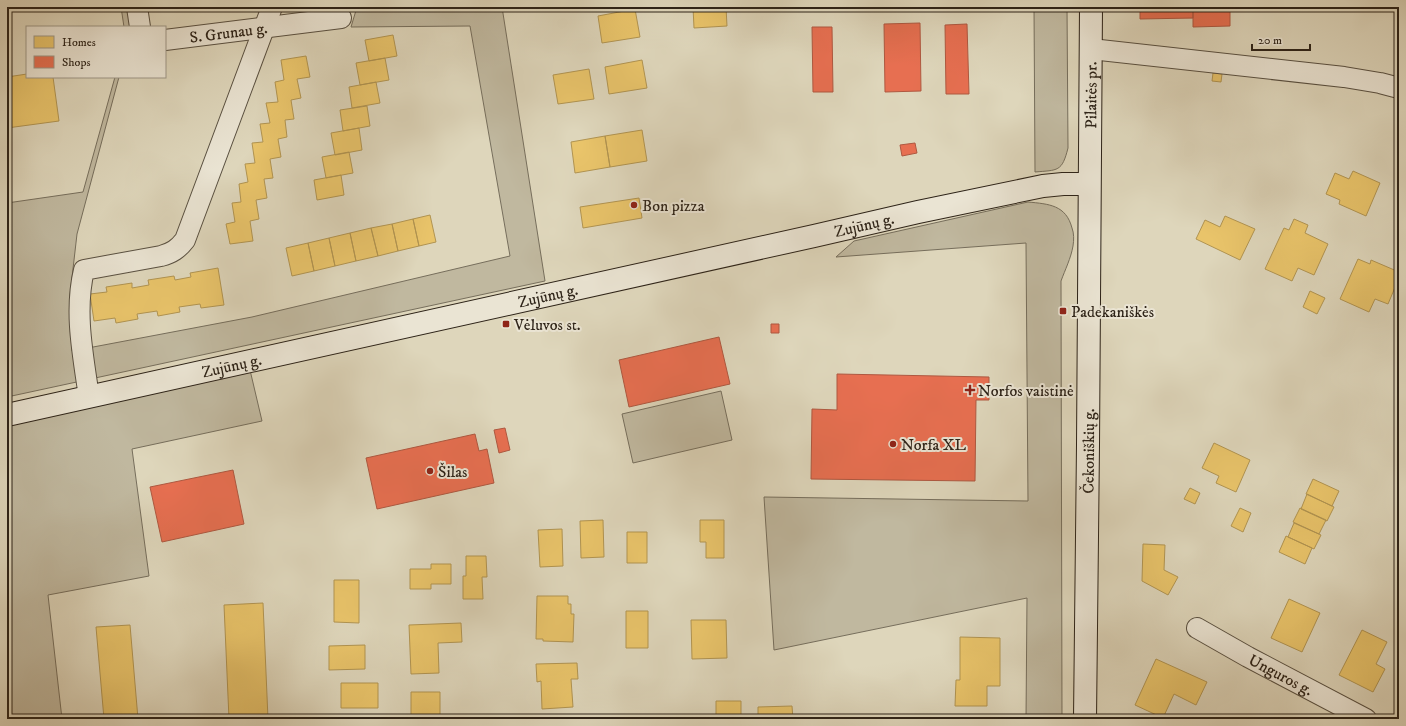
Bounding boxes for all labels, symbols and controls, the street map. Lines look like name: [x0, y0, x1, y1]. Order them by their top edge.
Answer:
street label: S. Grunau g.: [188, 18, 269, 48]
legend: [26, 26, 166, 78]
scale bar: [1252, 26, 1310, 52]
text: 20 m: [1258, 33, 1282, 48]
text: Homes: [62, 35, 96, 50]
text: Shops: [62, 55, 90, 70]
street label: Pilaitės pr.: [1081, 61, 1102, 129]
place label: Bon pizza: [642, 196, 705, 216]
marker: Bon pizza: [629, 200, 639, 210]
street label: Zujūnų g.: [832, 209, 896, 242]
street label: Zujūnų g.: [516, 280, 580, 312]
place label: Padekaniškės: [1071, 302, 1154, 322]
marker: Padekaniškės: [1058, 306, 1068, 316]
place label: Vėluvos st.: [513, 315, 581, 335]
marker: Vėluvos st.: [501, 319, 511, 329]
street label: Zujūnų g.: [200, 350, 264, 383]
place label: Norfos vaistinė: [978, 381, 1074, 401]
marker: Norfos vaistinė: [965, 385, 975, 395]
street label: Čekoniškių g.: [1078, 408, 1099, 494]
place label: Norfa XL: [901, 435, 966, 455]
marker: Norfa XL: [888, 439, 898, 449]
place label: Šilas: [438, 462, 467, 482]
marker: Šilas: [425, 466, 435, 476]
street label: Unguros g.: [1245, 650, 1316, 700]

